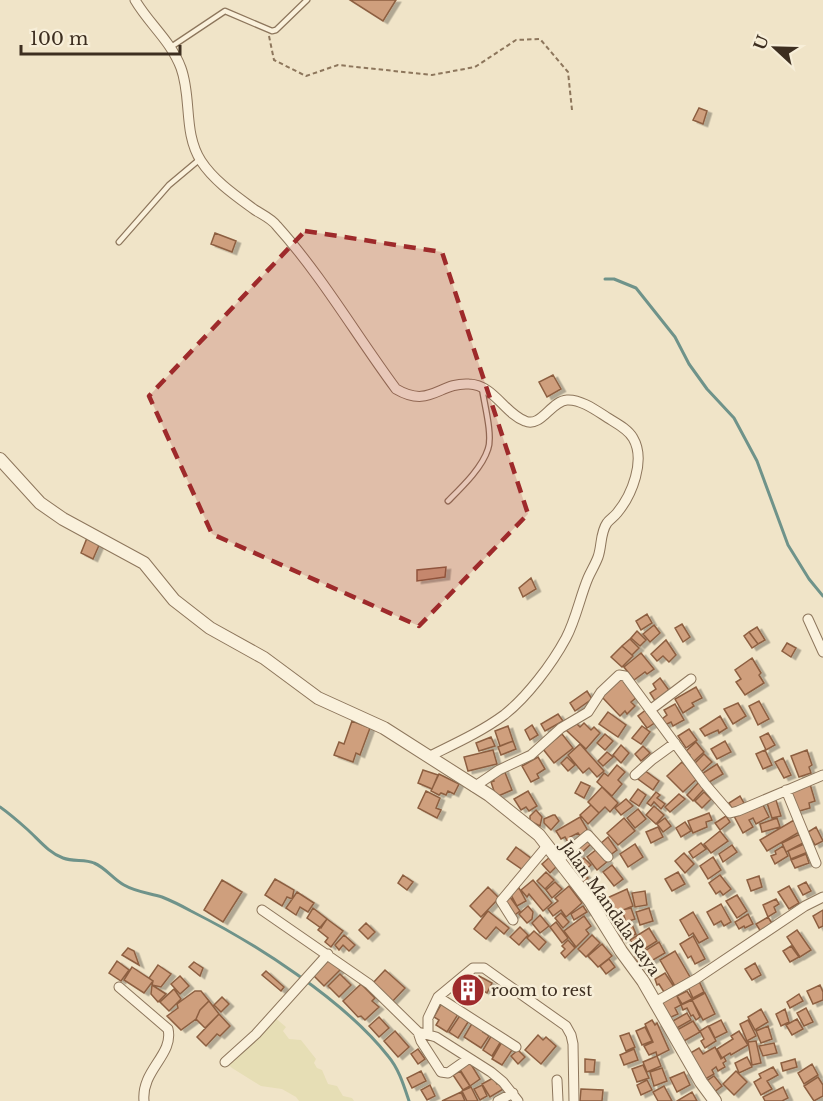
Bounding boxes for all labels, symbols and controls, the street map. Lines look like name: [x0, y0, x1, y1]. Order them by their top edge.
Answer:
scale bar: [21, 18, 180, 56]
north arrow: [745, 18, 805, 78]
text: 100 m: [30, 28, 88, 50]
text: U: [749, 32, 773, 53]
street label: Jalan Mandala Raya: [556, 835, 665, 979]
building icon: room to rest: [450, 972, 486, 1008]
place label: room to rest: [491, 980, 592, 1000]

